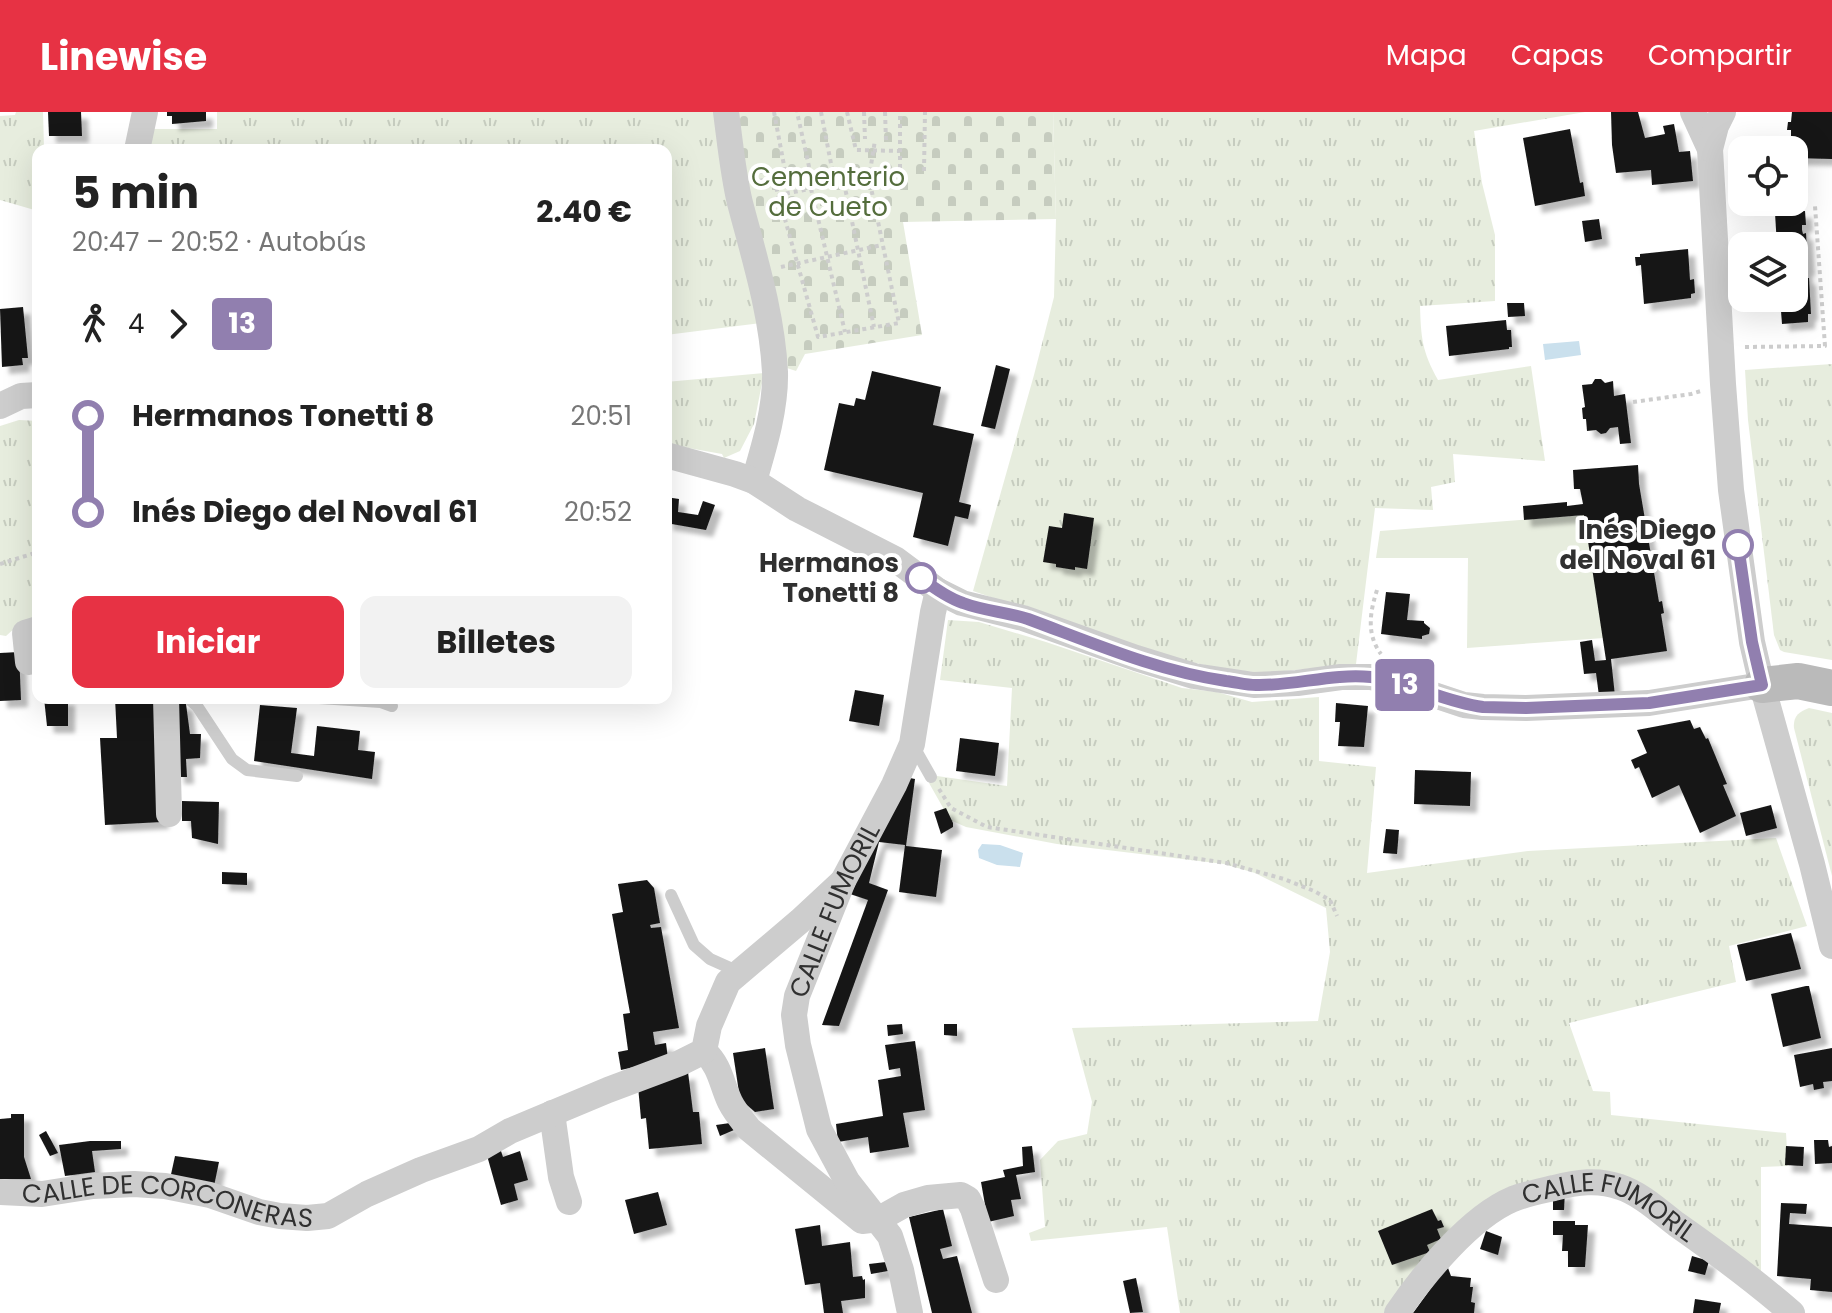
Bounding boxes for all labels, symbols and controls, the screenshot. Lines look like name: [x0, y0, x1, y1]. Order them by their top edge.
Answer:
text: Linewise: [40, 30, 207, 83]
text: Mapa: [1386, 36, 1467, 75]
text: Capas: [1511, 36, 1604, 75]
text: Compartir: [1648, 36, 1792, 75]
map controls: [1728, 136, 1808, 312]
button: locate: [1728, 136, 1808, 216]
park label: Cementerio de Cueto: [751, 159, 905, 225]
text: 5 min: [72, 162, 199, 223]
text: 2.40 €: [536, 190, 632, 233]
text: 20:47 – 20:52 · Autobús: [72, 224, 366, 260]
button: layers: [1728, 232, 1808, 312]
icon: walk: [72, 302, 116, 346]
icon: forward: [156, 302, 200, 346]
text: 13: [228, 304, 256, 343]
text: 4: [128, 306, 144, 342]
text: Hermanos Tonetti 8: [132, 394, 434, 437]
text: 20:51: [571, 398, 632, 434]
text: Inés Diego del Noval 61: [132, 490, 478, 533]
text: 20:52: [564, 494, 632, 530]
place label: Inés Diego del Noval 61: [1560, 512, 1716, 578]
marker: Inés Diego del Noval 61: [1723, 530, 1753, 560]
place label: Hermanos Tonetti 8: [759, 545, 899, 611]
marker: Hermanos Tonetti 8: [906, 563, 936, 593]
button: Iniciar: [72, 596, 344, 688]
button: Billetes: [360, 596, 632, 688]
line badge: 13: [1369, 659, 1441, 711]
text: 13: [1391, 665, 1419, 704]
street label: CALLE FUMORIL: [780, 817, 889, 1003]
street label: CALLE FUMORIL: [1518, 1164, 1703, 1250]
street label: CALLE DE CORCONERAS: [21, 1166, 314, 1236]

